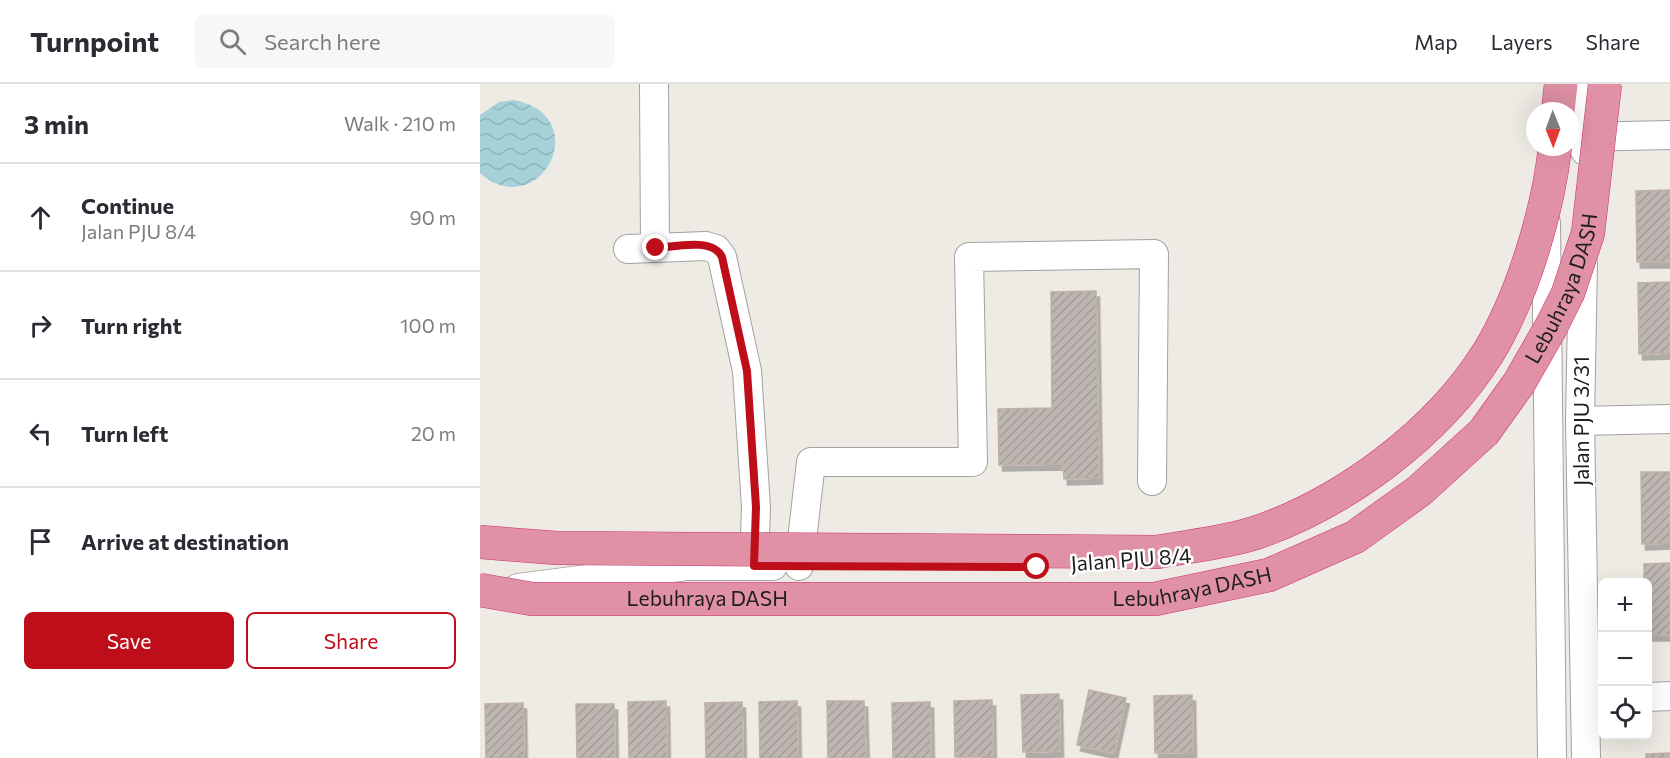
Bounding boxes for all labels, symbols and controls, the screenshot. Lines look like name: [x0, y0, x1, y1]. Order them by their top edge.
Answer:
search box: [195, 14, 615, 68]
text: Turnpoint: [30, 24, 159, 58]
icon: search: [216, 25, 249, 58]
text: Search here: [264, 28, 381, 55]
text: Map: [1414, 29, 1458, 54]
text: Layers: [1491, 29, 1553, 54]
text: Share: [1586, 29, 1640, 54]
north arrow: [1526, 102, 1580, 156]
text: 3 min: [24, 108, 89, 139]
text: Walk · 210 m: [344, 111, 456, 135]
text: Continue: [81, 192, 174, 219]
icon: ahead: [24, 201, 57, 234]
text: 90 m: [410, 205, 456, 229]
street label: Lebuhraya DASH: [1519, 212, 1601, 367]
text: Jalan PJU 8/4: [81, 219, 196, 243]
route end: [642, 234, 668, 260]
icon: right: [24, 309, 57, 342]
text: Turn right: [81, 312, 182, 339]
text: 100 m: [400, 313, 456, 337]
street label: Jalan PJU 3/31: [1568, 356, 1593, 486]
icon: left: [24, 417, 57, 450]
text: Turn left: [81, 420, 168, 447]
text: 20 m: [411, 421, 456, 445]
icon: arrive: [24, 525, 57, 558]
text: Arrive at destination: [81, 528, 289, 555]
street label: Jalan PJU 8/4: [1070, 542, 1192, 575]
route start: [1023, 553, 1049, 579]
street label: Lebuhraya DASH: [1113, 561, 1274, 610]
map controls: [1598, 578, 1652, 740]
button: +: [1598, 578, 1652, 632]
street label: Lebuhraya DASH: [627, 585, 788, 610]
button: Save: [24, 612, 234, 669]
button: Share: [246, 612, 456, 669]
button: −: [1598, 632, 1652, 686]
button: locate: [1598, 686, 1652, 740]

